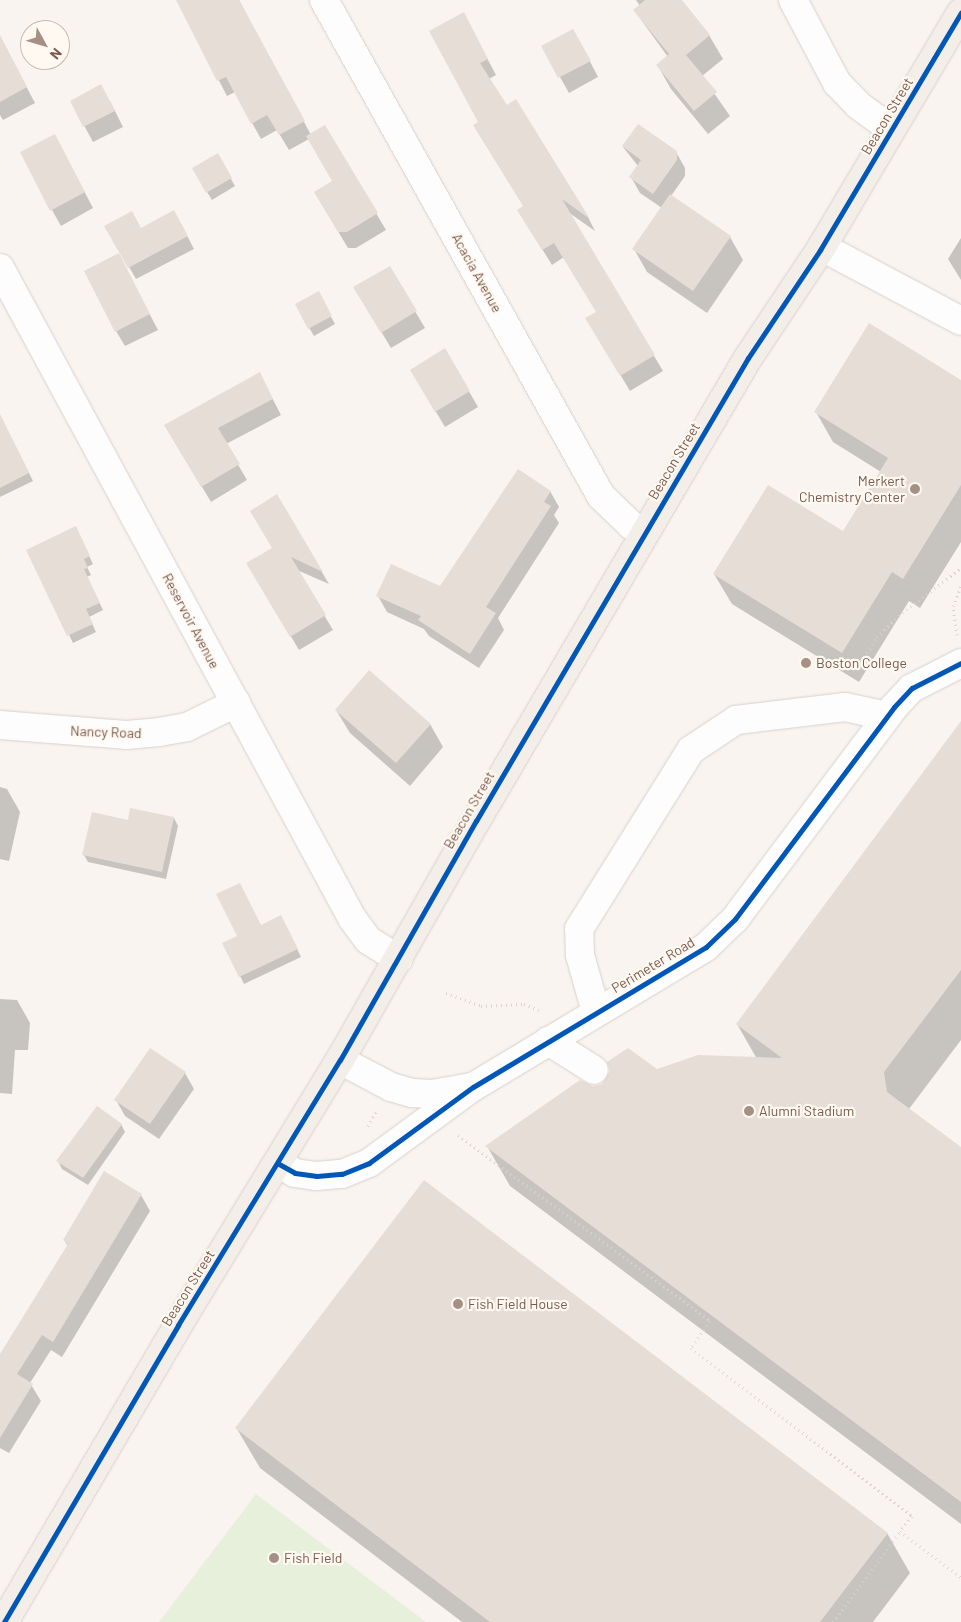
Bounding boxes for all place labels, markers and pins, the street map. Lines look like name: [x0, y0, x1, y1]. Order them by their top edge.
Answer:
place label: Merkert Chemistry Center: [799, 473, 905, 506]
marker: Merkert Chemistry Center: [909, 483, 921, 495]
place label: Boston College: [816, 655, 907, 671]
marker: Boston College: [800, 657, 812, 669]
place label: Alumni Stadium: [759, 1103, 854, 1119]
marker: Alumni Stadium: [743, 1105, 755, 1117]
place label: Fish Field House: [468, 1296, 568, 1312]
marker: Fish Field House: [452, 1298, 464, 1310]
place label: Fish Field: [284, 1550, 342, 1566]
marker: Fish Field: [268, 1552, 280, 1564]

